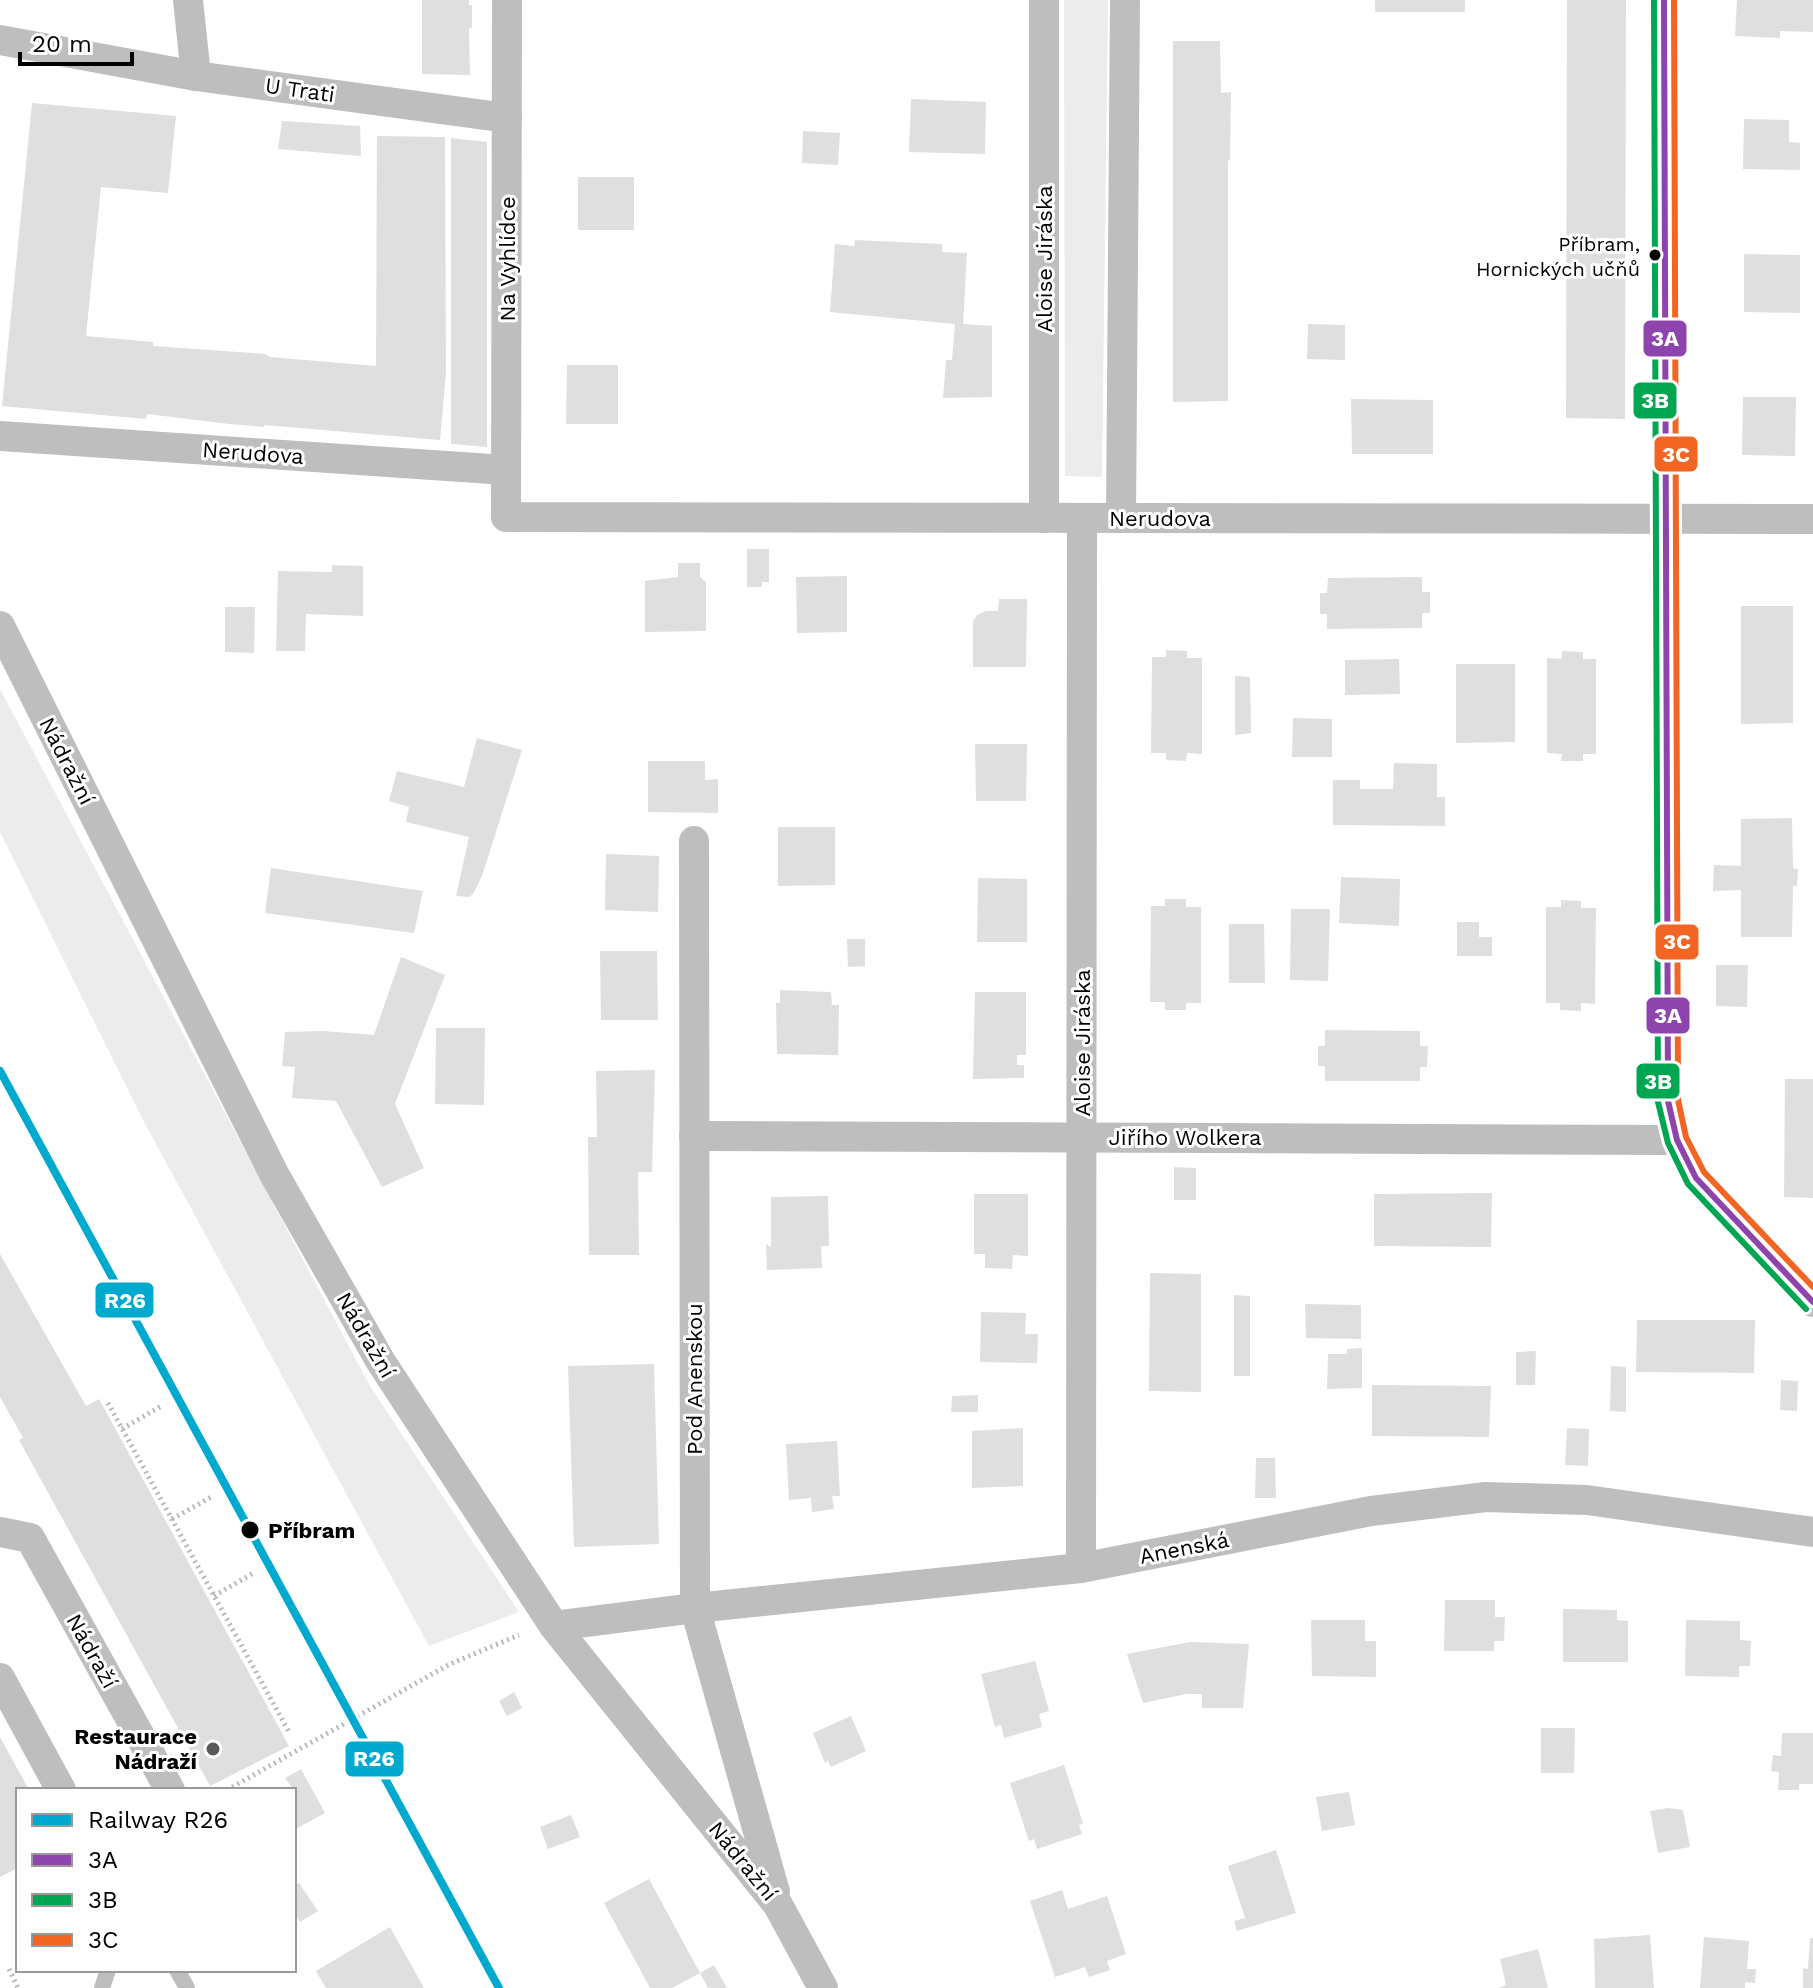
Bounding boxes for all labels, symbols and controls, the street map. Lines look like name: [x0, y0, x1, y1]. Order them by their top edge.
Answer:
scale bar: [20, 16, 132, 66]
text: 20 m: [32, 30, 92, 58]
street label: U Trati: [264, 73, 336, 107]
street label: Aloise Jiráska: [1032, 185, 1057, 333]
street label: Na Vyhlídce: [495, 196, 520, 322]
place label: Příbram, Hornických učňů: [1476, 232, 1640, 281]
marker: Příbram, Hornických učňů: [1647, 247, 1663, 263]
line badge: 3A: [1642, 319, 1688, 358]
text: 3A: [1651, 326, 1679, 351]
line badge: 3B: [1632, 381, 1678, 420]
text: 3B: [1641, 388, 1669, 413]
line badge: 3C: [1653, 435, 1699, 473]
street label: Nerudova: [201, 437, 305, 469]
text: 3C: [1662, 442, 1690, 467]
street label: Nerudova: [1109, 506, 1211, 531]
street label: Nádražní: [34, 713, 100, 809]
line badge: 3C: [1654, 923, 1700, 961]
text: 3C: [1663, 929, 1691, 954]
street label: Aloise Jiráska: [1070, 969, 1095, 1117]
line badge: 3A: [1645, 996, 1691, 1035]
text: 3A: [1654, 1003, 1682, 1028]
line badge: 3B: [1635, 1062, 1681, 1100]
text: 3B: [1644, 1069, 1672, 1094]
street label: Jiřího Wolkera: [1108, 1125, 1262, 1150]
line badge: R26: [94, 1281, 155, 1319]
text: R26: [104, 1288, 146, 1313]
street label: Nádražní: [332, 1288, 401, 1382]
street label: Pod Anenskou: [682, 1303, 707, 1455]
place label: Příbram: [268, 1518, 355, 1543]
marker: Příbram: [239, 1519, 261, 1541]
street label: Anenská: [1137, 1527, 1231, 1569]
street label: Nádraží: [61, 1610, 123, 1693]
place label: Restaurace Nádraží: [74, 1724, 198, 1774]
marker: Restaurace Nádraží: [204, 1740, 222, 1758]
line badge: R26: [344, 1740, 405, 1778]
text: R26: [353, 1746, 395, 1771]
legend: [16, 1788, 296, 1972]
text: Railway R26: [88, 1806, 228, 1834]
street label: Nádražní: [704, 1816, 783, 1906]
text: 3A: [88, 1846, 118, 1874]
text: 3B: [88, 1886, 118, 1914]
text: 3C: [88, 1926, 118, 1954]

